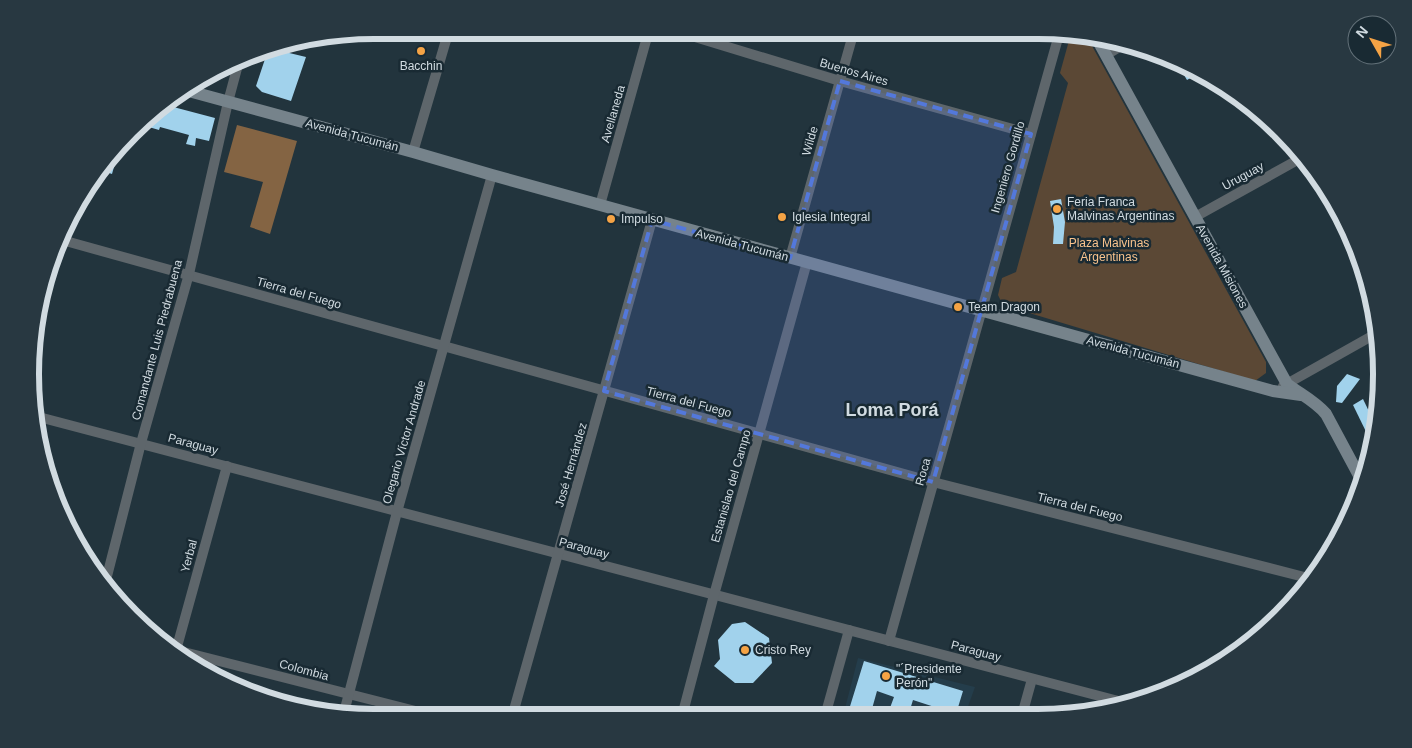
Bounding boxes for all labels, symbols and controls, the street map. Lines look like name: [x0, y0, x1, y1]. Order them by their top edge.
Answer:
north arrow: [1347, 15, 1397, 65]
text: N: [1352, 23, 1371, 41]
marker: Bacchin: [415, 45, 427, 57]
street label: Buenos Aires: [818, 56, 890, 88]
place label: Bacchin: [400, 59, 442, 73]
street label: Avellaneda: [598, 83, 628, 144]
street label: Avenida Tucumán: [304, 116, 400, 154]
street label: Ingeniero Gordillo: [988, 119, 1028, 214]
street label: Wilde: [799, 124, 821, 157]
street label: Uruguay: [1220, 159, 1266, 193]
place label: Feria Franca Malvinas Argentinas: [1067, 195, 1174, 223]
marker: Feria Franca Malvinas Argentinas: [1051, 203, 1063, 215]
place label: Iglesia Integral: [792, 210, 870, 224]
marker: Iglesia Integral: [776, 211, 788, 223]
place label: Impulso: [621, 212, 663, 226]
marker: Impulso: [605, 213, 617, 225]
street label: Avenida Misiones: [1193, 222, 1251, 310]
street label: Avenida Tucumán: [694, 226, 790, 264]
park label: Plaza Malvinas Argentinas: [1069, 236, 1149, 264]
street label: Comandante Luis Piedrabuena: [129, 258, 185, 422]
street label: Tierra del Fuego: [255, 274, 343, 312]
place label: Team Dragon: [968, 300, 1040, 314]
marker: Team Dragon: [952, 301, 964, 313]
street label: Avenida Tucumán: [1085, 333, 1181, 371]
street label: Olegario Víctor Andrade: [380, 378, 428, 505]
street label: Tierra del Fuego: [645, 384, 733, 420]
district label: Loma Porá: [845, 400, 939, 420]
street label: José Hernández: [552, 421, 590, 509]
street label: Estanislao del Campo: [708, 428, 754, 544]
street label: Paraguay: [166, 431, 220, 457]
street label: Roca: [912, 456, 934, 487]
street label: Tierra del Fuego: [1036, 490, 1125, 524]
street label: Paraguay: [557, 535, 611, 561]
street label: Yerbal: [178, 538, 200, 574]
street label: Paraguay: [949, 638, 1003, 664]
place label: Cristo Rey: [755, 643, 811, 657]
marker: Cristo Rey: [739, 644, 751, 656]
street label: Colombia: [278, 657, 331, 683]
place label: "´Presidente Perón": [896, 662, 962, 690]
marker: "´Presidente Perón": [880, 670, 892, 682]

